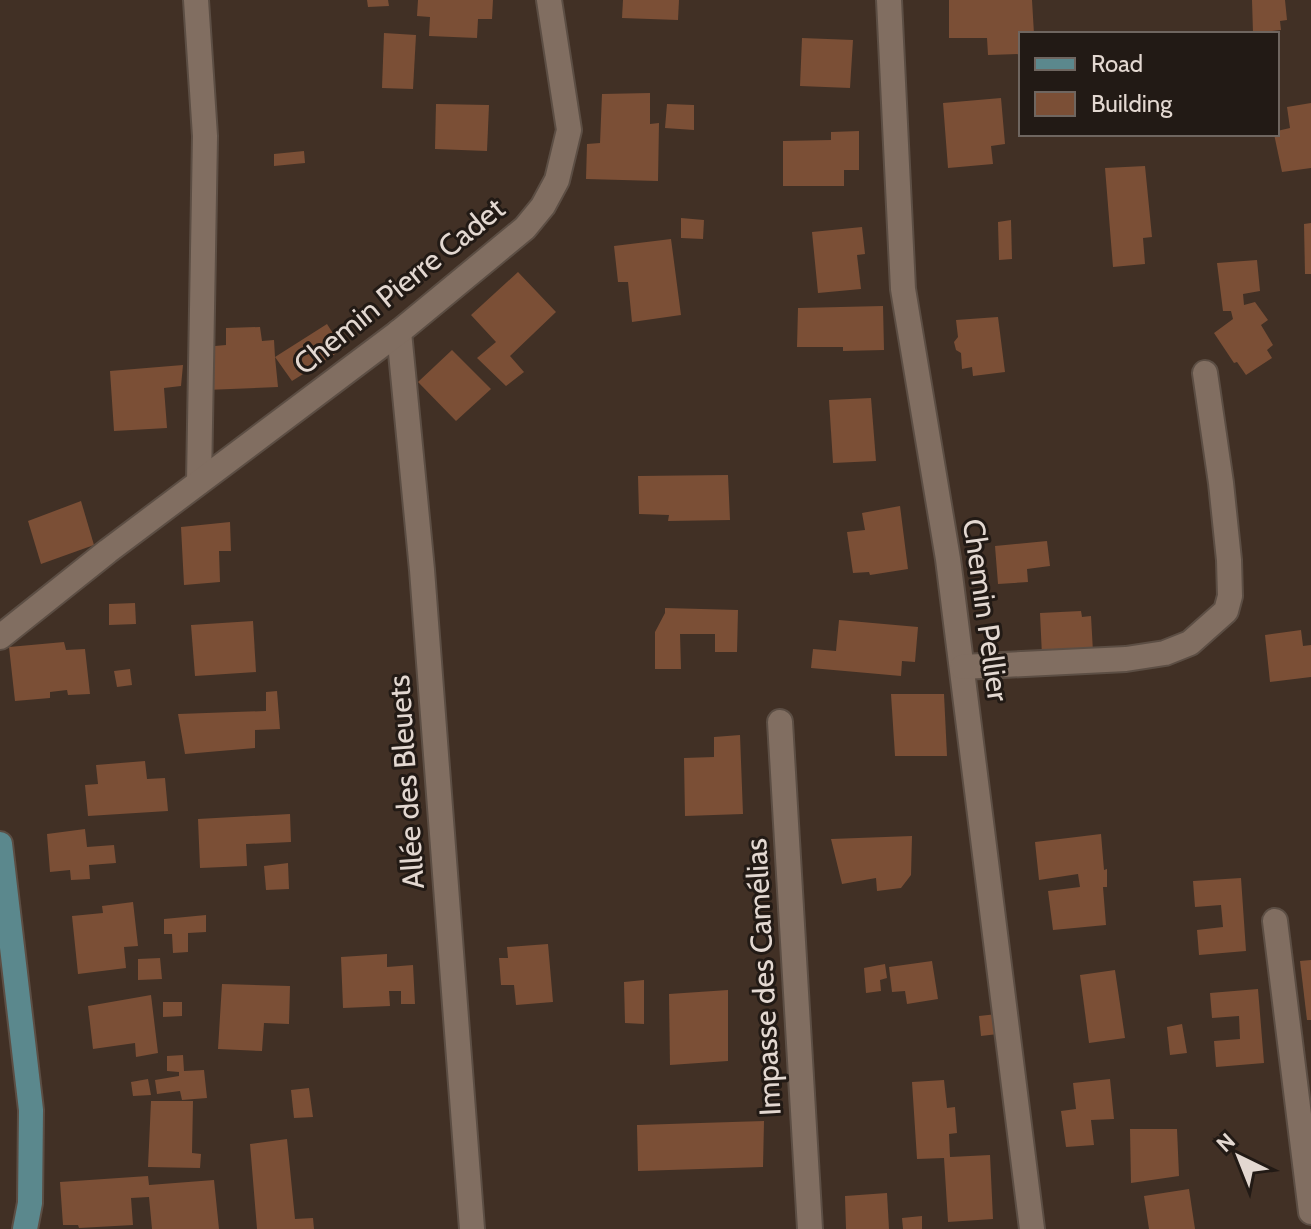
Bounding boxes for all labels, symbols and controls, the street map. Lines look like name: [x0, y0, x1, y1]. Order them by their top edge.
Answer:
legend: [1019, 32, 1279, 136]
text: Road: [1091, 49, 1143, 78]
text: Building: [1091, 89, 1173, 118]
street label: Chemin Pierre Cadet: [286, 190, 512, 382]
street label: Chemin Pellier: [955, 516, 1017, 704]
street label: Allée des Bleuets: [380, 674, 432, 890]
street label: Impasse des Camélias: [737, 837, 789, 1117]
north arrow: [1199, 1117, 1279, 1197]
text: N: [1211, 1128, 1241, 1158]

